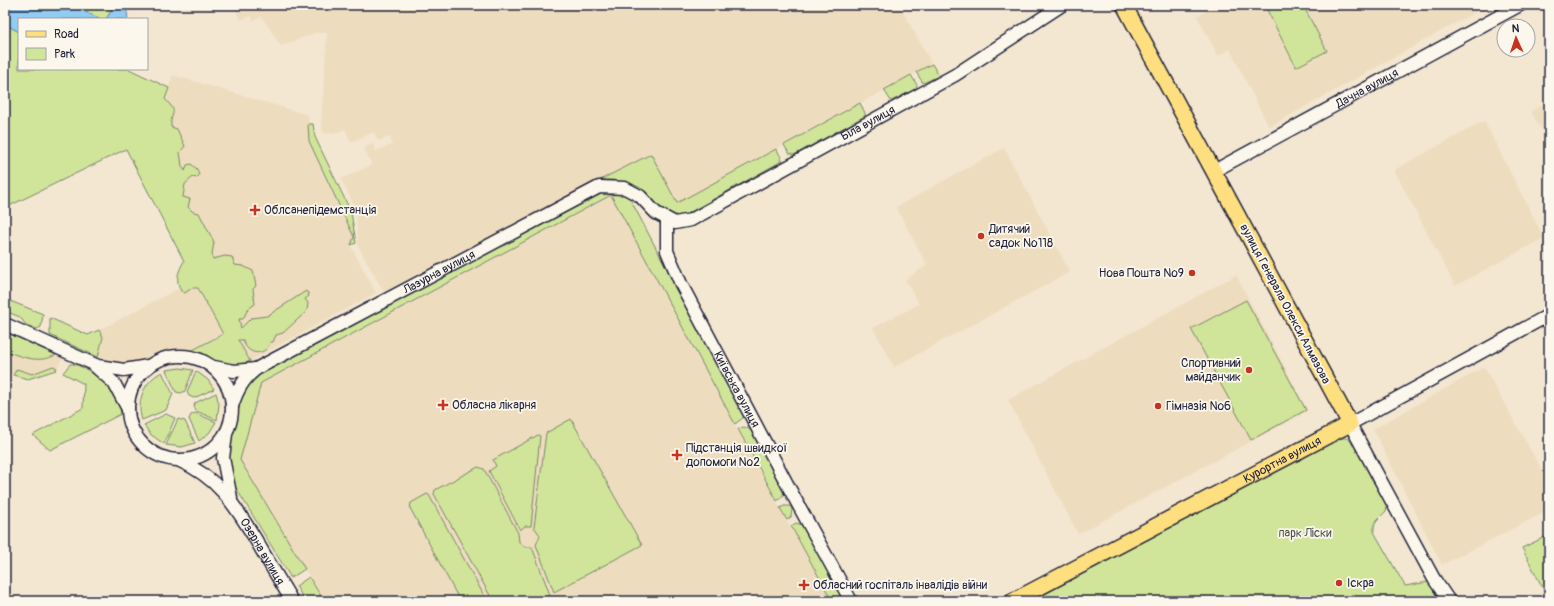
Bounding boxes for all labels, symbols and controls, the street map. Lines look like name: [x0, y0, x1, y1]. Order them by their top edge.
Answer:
legend: [18, 18, 148, 70]
north arrow: [1496, 18, 1536, 58]
text: N: [1511, 22, 1520, 35]
text: Road: [54, 27, 79, 42]
text: Park: [54, 47, 75, 62]
street label: Дачна вулиця: [1332, 65, 1401, 112]
street label: Біла вулиця: [838, 102, 898, 144]
place label: Облсанепідемстанція: [264, 203, 377, 218]
marker: Облсанепідемстанція: [249, 204, 261, 216]
street label: вулиця Генерала Олекси Алмазова: [1236, 221, 1334, 387]
place label: Дитячий садок №118: [988, 222, 1053, 251]
marker: Дитячий садок №118: [976, 231, 986, 241]
street label: Лазурна вулиця: [400, 246, 478, 298]
place label: Нова Пошта №9: [1099, 266, 1184, 281]
marker: Нова Пошта №9: [1187, 268, 1197, 278]
street label: Київська вулиця: [710, 349, 763, 430]
place label: Спортивний майданчик: [1181, 356, 1241, 385]
marker: Спортивний майданчик: [1244, 365, 1254, 375]
place label: Обласна лікарня: [452, 398, 537, 413]
marker: Обласна лікарня: [437, 399, 449, 411]
place label: Гімназія №6: [1166, 399, 1231, 414]
marker: Гімназія №6: [1153, 401, 1163, 411]
street label: Курортна вулиця: [1241, 433, 1324, 486]
place label: Підстанція швидкої допомоги №2: [686, 441, 788, 470]
marker: Підстанція швидкої допомоги №2: [671, 449, 683, 461]
street label: Озерна вулиця: [237, 515, 288, 588]
park label: парк Ліски: [1278, 526, 1332, 541]
place label: Іскра: [1347, 576, 1374, 591]
place label: Обласний госпіталь інвалідів війни: [813, 578, 988, 593]
marker: Іскра: [1334, 578, 1344, 588]
marker: Обласний госпіталь інвалідів війни: [798, 579, 810, 591]

